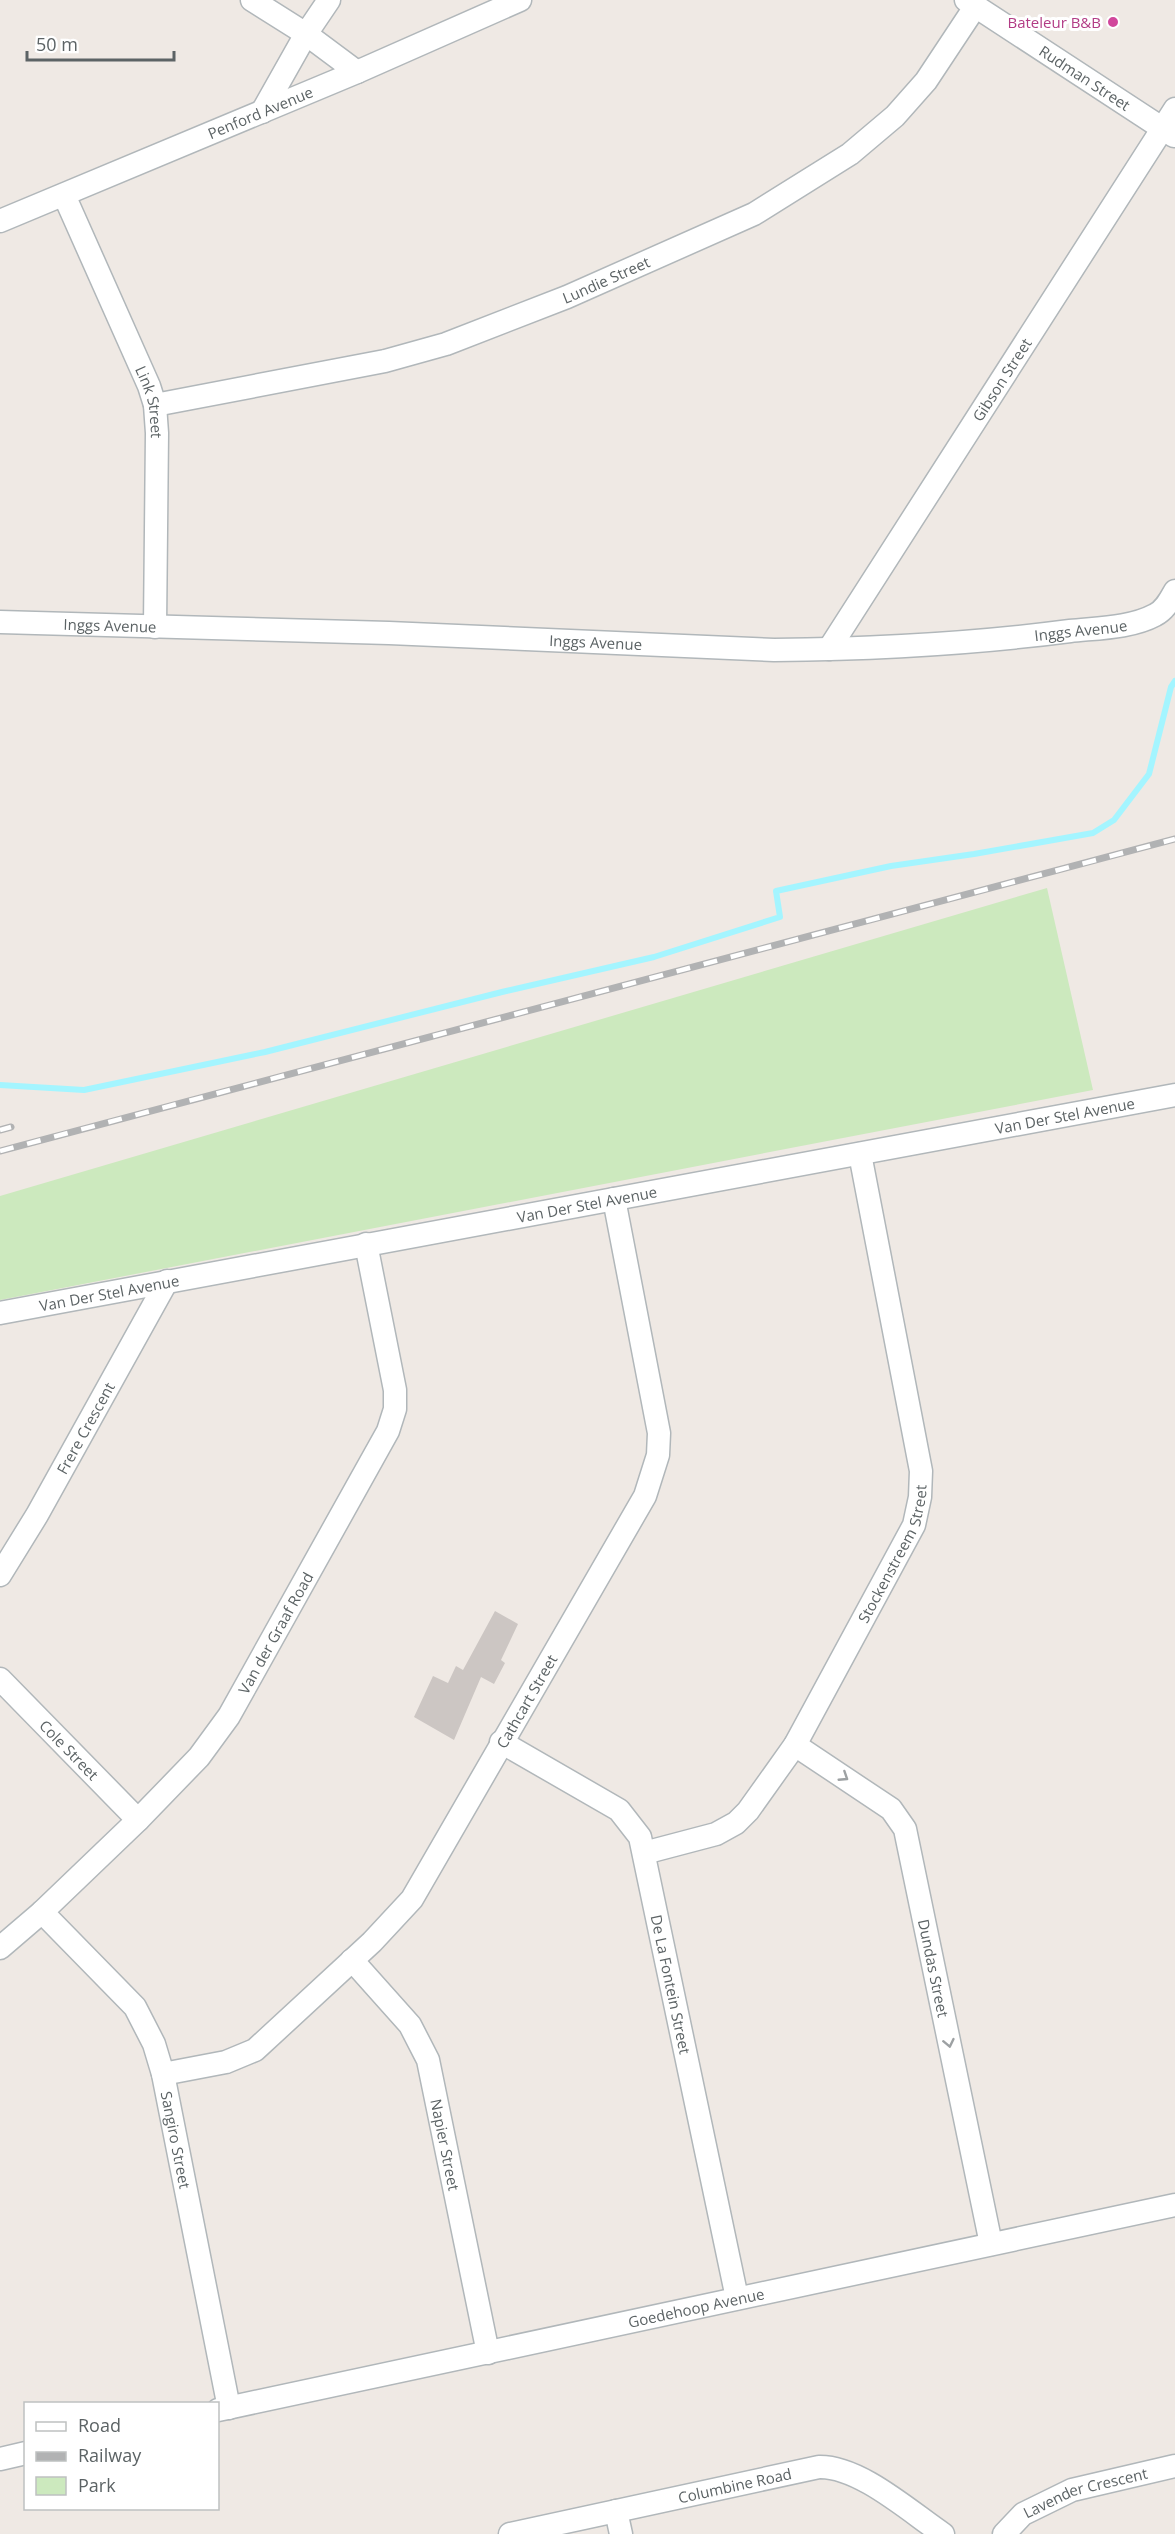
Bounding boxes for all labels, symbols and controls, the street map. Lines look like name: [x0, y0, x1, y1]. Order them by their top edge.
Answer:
place label: Bateleur B&B: [1007, 12, 1101, 32]
marker: Bateleur B&B: [1106, 15, 1120, 29]
scale bar: [27, 24, 174, 62]
text: 50 m: [36, 32, 78, 56]
street label: Rudman Street: [1035, 41, 1134, 115]
street label: Penford Avenue: [205, 82, 316, 143]
street label: Lundie Street: [560, 252, 653, 308]
street label: Gibson Street: [968, 334, 1036, 425]
street label: Link Street: [131, 362, 167, 438]
street label: Inggs Avenue: [63, 614, 157, 636]
street label: Inggs Avenue: [1033, 615, 1129, 645]
street label: Inggs Avenue: [549, 630, 643, 654]
street label: Van Der Stel Avenue: [993, 1093, 1136, 1138]
street label: Van Der Stel Avenue: [515, 1181, 659, 1227]
street label: Van Der Stel Avenue: [38, 1270, 181, 1316]
street label: Frere Crescent: [52, 1378, 119, 1478]
street label: Stockenstreem Street: [853, 1484, 930, 1626]
street label: Van der Graaf Road: [233, 1568, 317, 1697]
street label: Cathcart Street: [491, 1651, 561, 1752]
street label: Cole Street: [35, 1715, 103, 1784]
one-way arrow: [837, 1769, 848, 1780]
street label: De La Fontein Street: [647, 1913, 695, 2056]
street label: Dundas Street: [914, 1917, 954, 2019]
one-way arrow: [942, 2037, 955, 2047]
street label: Sangiro Street: [157, 2089, 195, 2190]
street label: Napier Street: [426, 2097, 464, 2192]
street label: Goedehoop Avenue: [626, 2283, 766, 2332]
legend: [24, 2402, 219, 2510]
text: Road: [78, 2413, 121, 2437]
text: Railway: [78, 2443, 142, 2467]
street label: Columbine Road: [676, 2463, 793, 2507]
street label: Lavender Crescent: [1020, 2463, 1149, 2522]
text: Park: [78, 2473, 116, 2497]

